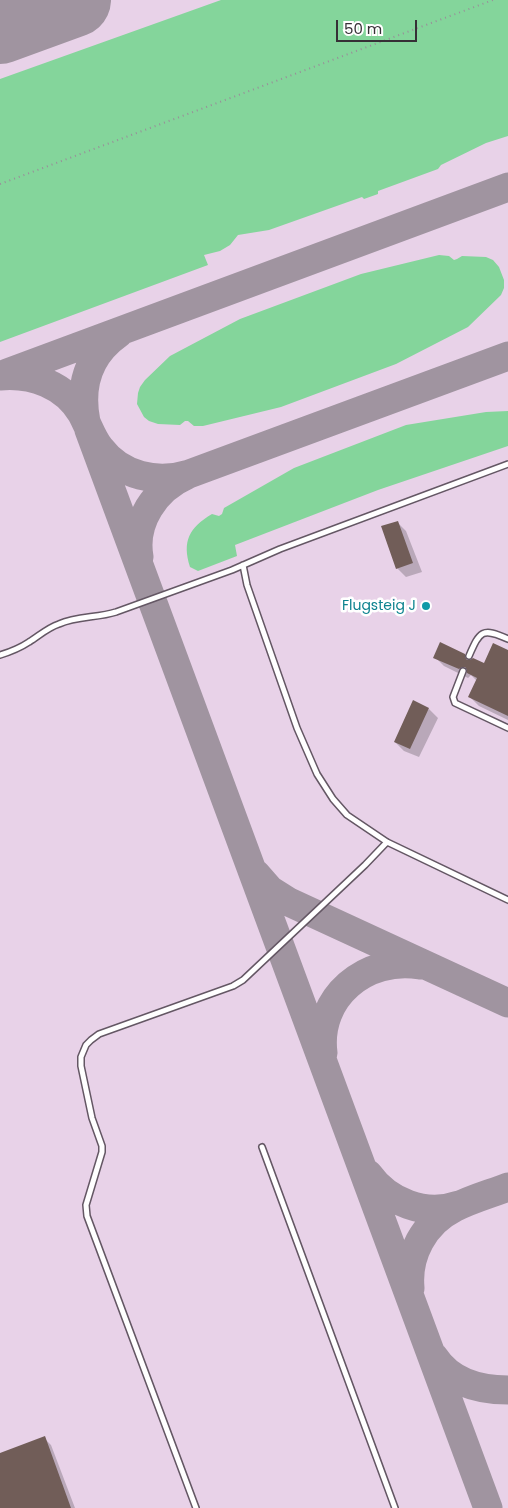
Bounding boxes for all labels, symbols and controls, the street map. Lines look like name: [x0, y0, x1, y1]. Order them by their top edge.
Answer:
scale bar: [338, 10, 419, 42]
text: 50 m: [344, 18, 382, 39]
place label: Flugsteig J: [342, 598, 416, 614]
marker: Flugsteig J: [420, 600, 432, 612]

